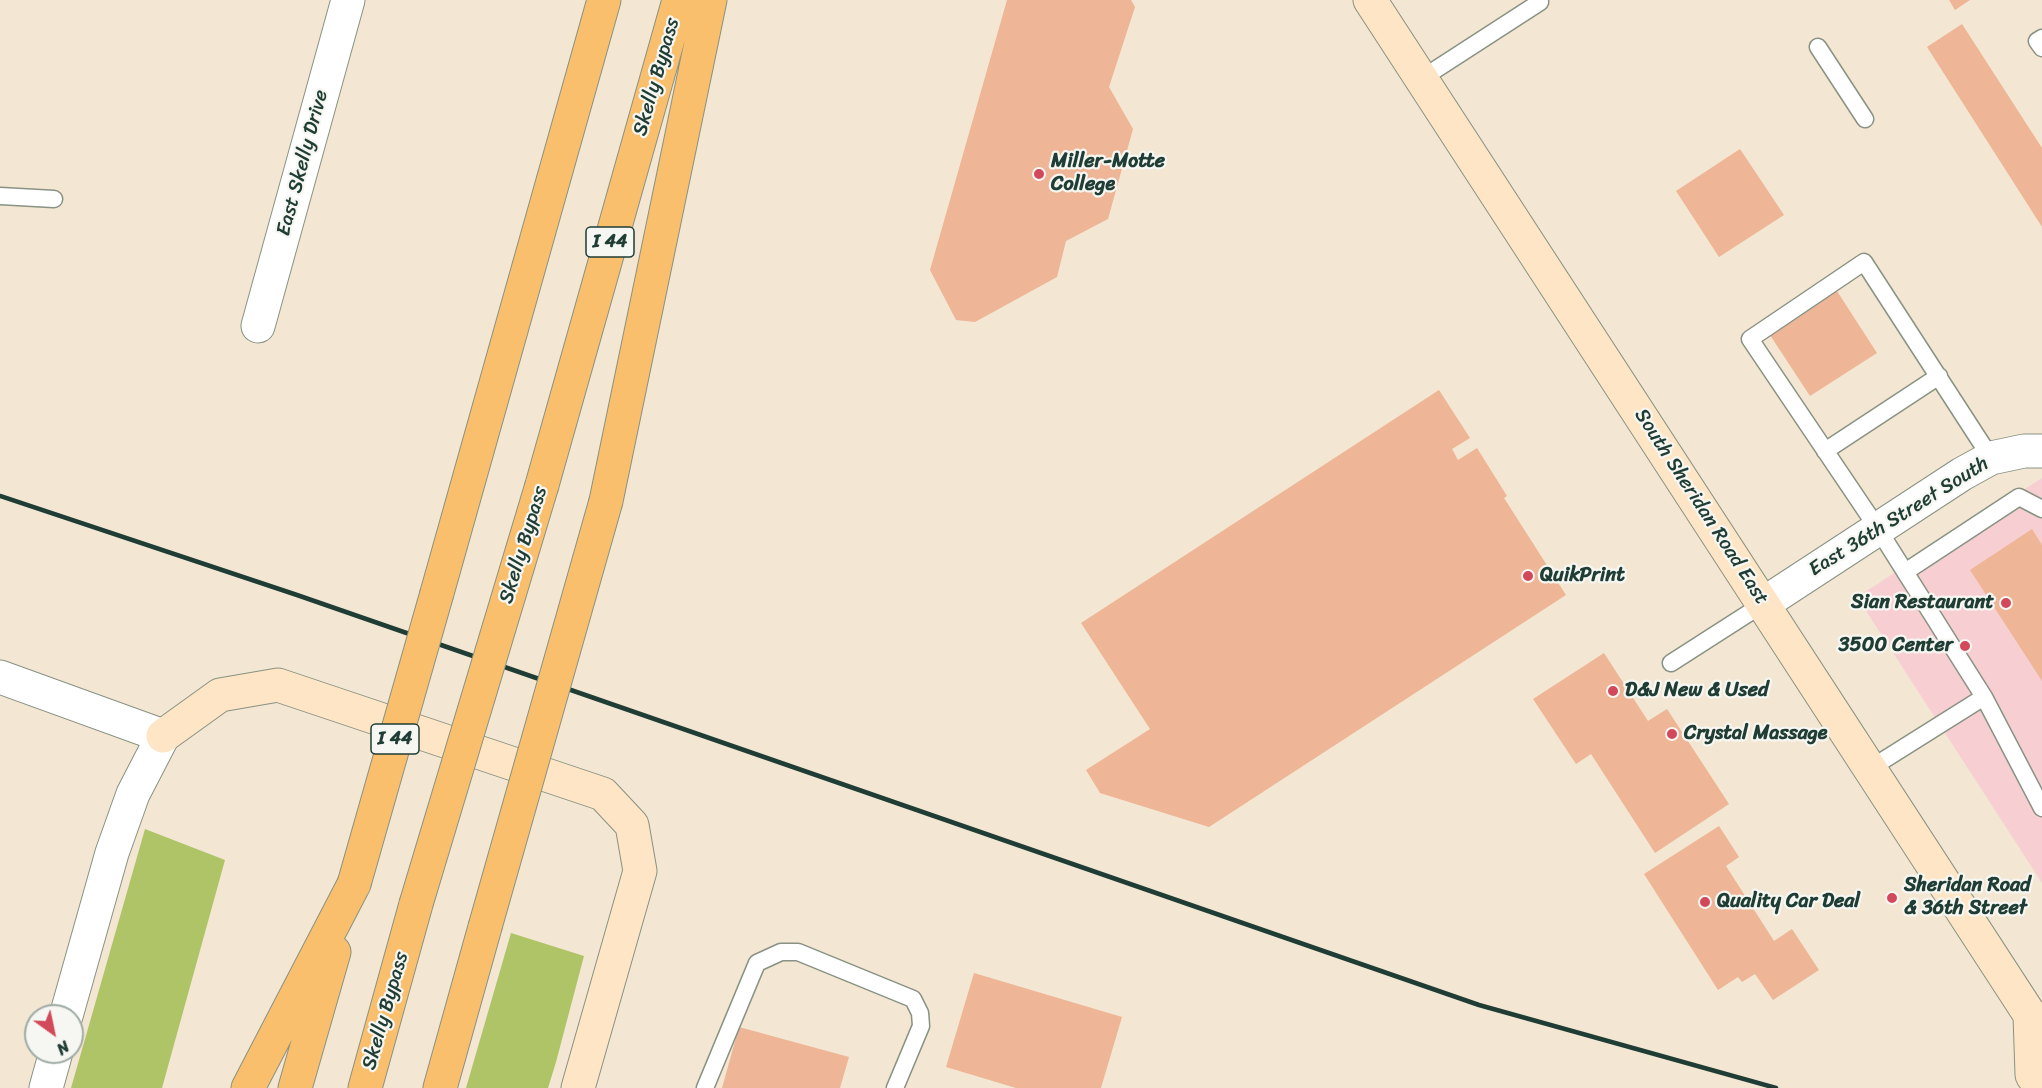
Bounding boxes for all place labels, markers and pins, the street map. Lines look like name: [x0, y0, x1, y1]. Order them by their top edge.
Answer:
place label: Miller-Motte College: [1051, 150, 1165, 197]
marker: Miller-Motte College: [1032, 167, 1046, 181]
place label: QuikPrint: [1540, 564, 1625, 588]
marker: QuikPrint: [1521, 569, 1535, 583]
place label: Sian Restaurant: [1851, 591, 1994, 615]
marker: Sian Restaurant: [1999, 596, 2013, 610]
place label: 3500 Center: [1839, 634, 1953, 658]
marker: 3500 Center: [1958, 639, 1972, 653]
place label: D&J New & Used: [1625, 679, 1769, 703]
marker: D&J New & Used: [1606, 684, 1620, 698]
place label: Crystal Massage: [1684, 722, 1827, 746]
marker: Crystal Massage: [1665, 727, 1679, 741]
place label: Sheridan Road & 36th Street: [1904, 874, 2030, 921]
place label: Quality Car Deal: [1717, 890, 1860, 914]
marker: Sheridan Road & 36th Street: [1885, 891, 1899, 905]
marker: Quality Car Deal: [1698, 895, 1712, 909]

